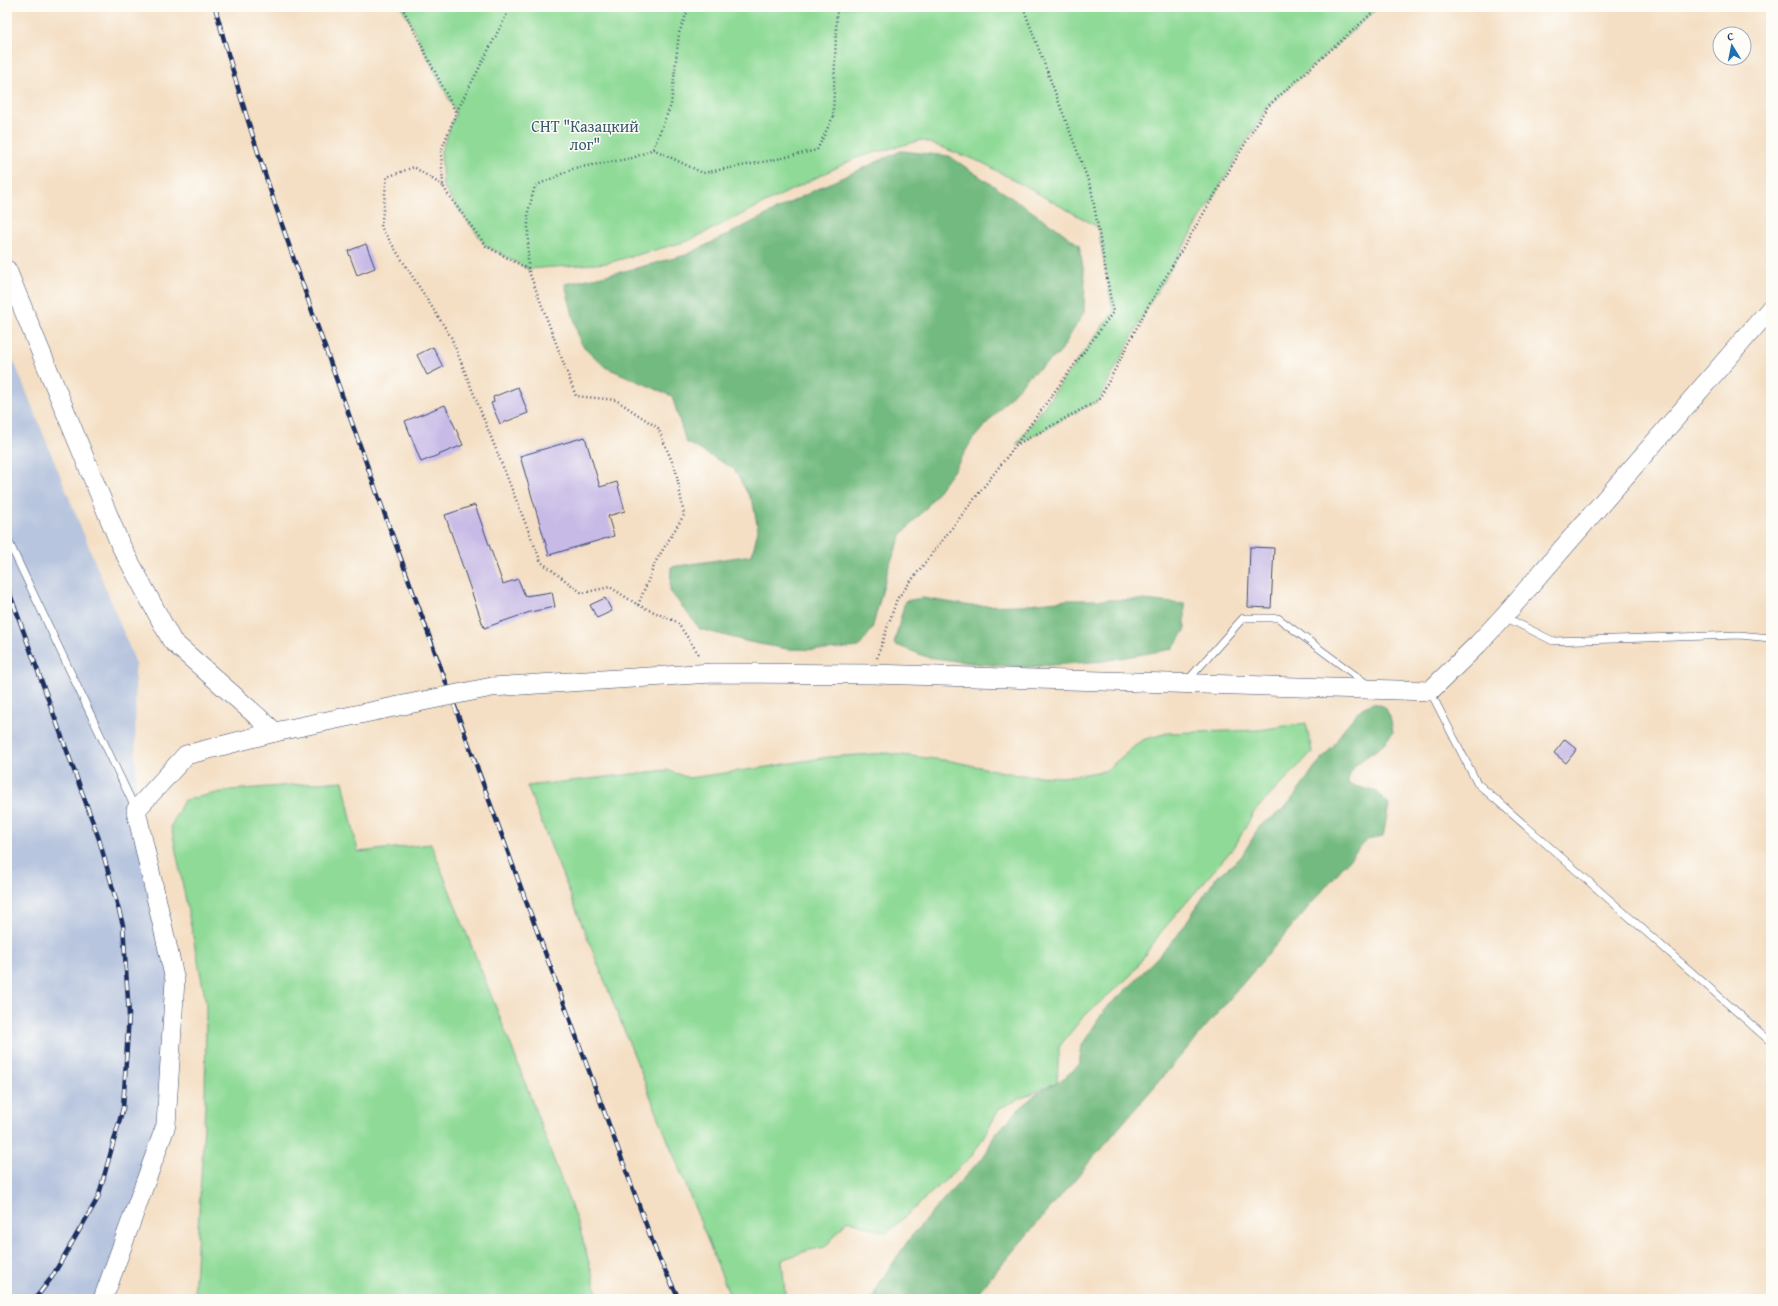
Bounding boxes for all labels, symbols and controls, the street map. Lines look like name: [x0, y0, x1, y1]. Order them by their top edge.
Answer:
north arrow: [1712, 26, 1752, 66]
text: С: [1726, 28, 1735, 45]
park label: СНТ "Казацкий лог": [531, 114, 639, 156]

